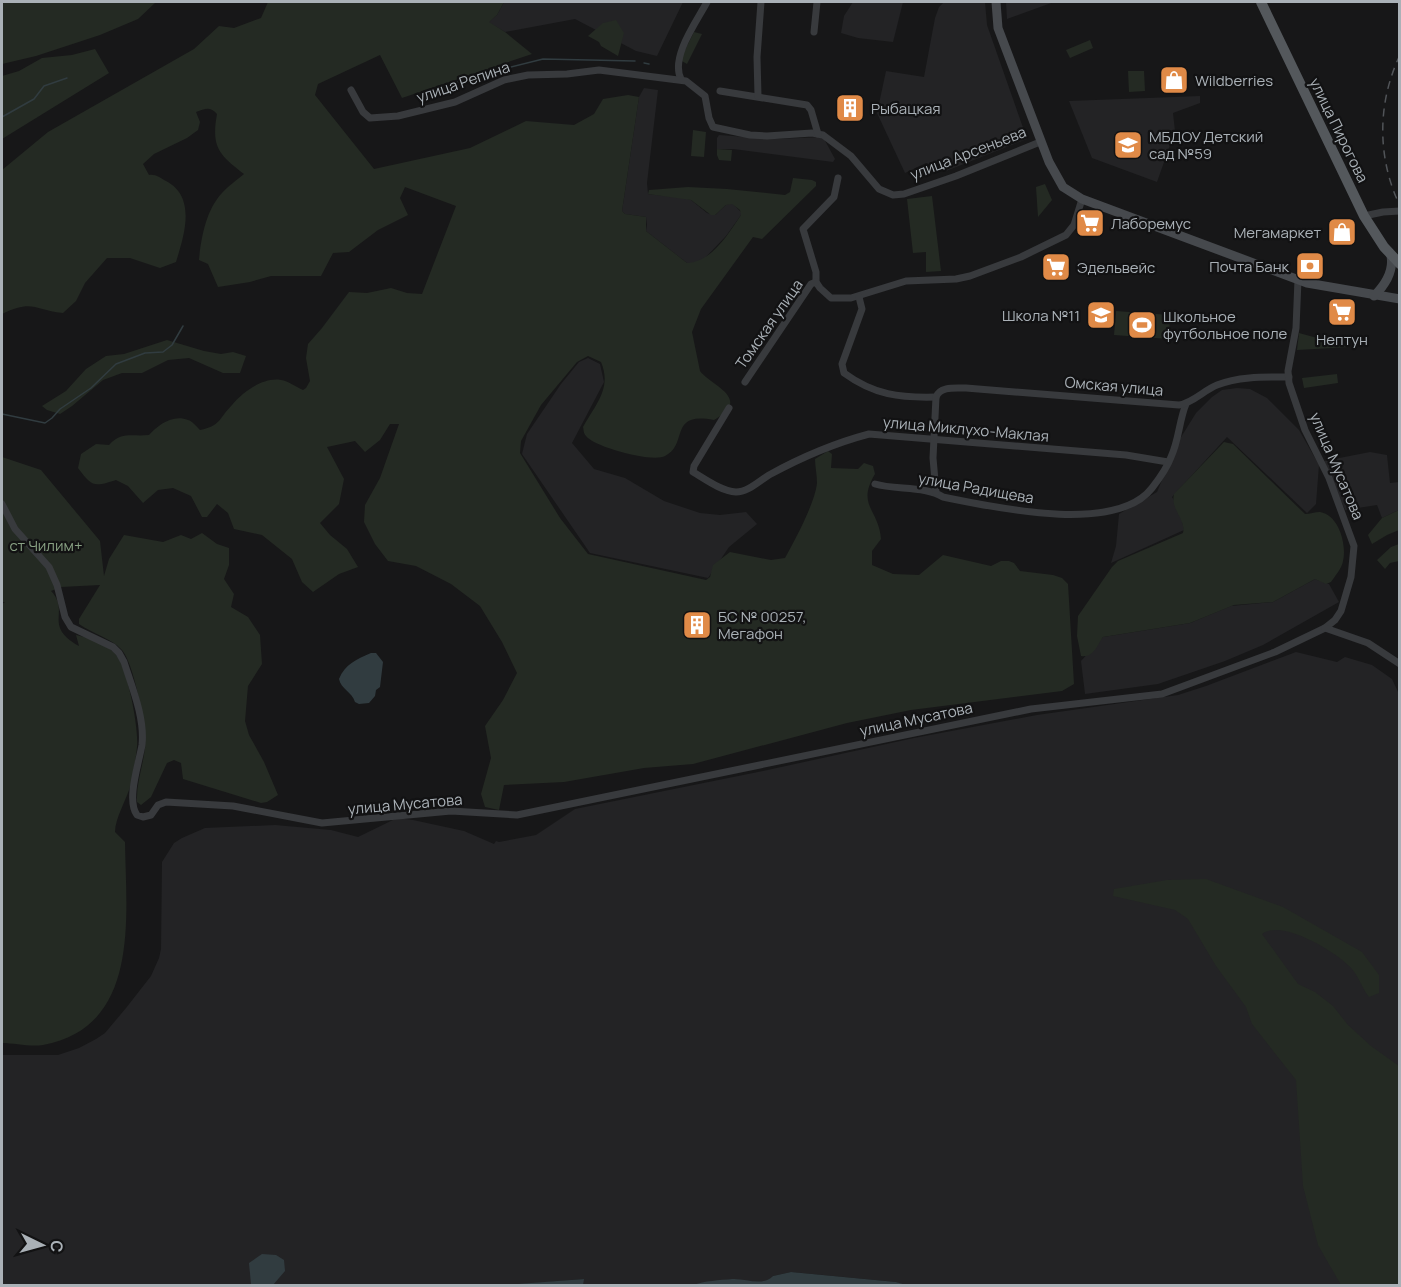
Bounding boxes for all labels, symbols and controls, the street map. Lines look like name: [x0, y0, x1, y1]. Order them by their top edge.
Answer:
street label: улица Репина: [413, 56, 513, 108]
shop icon: Wildberries: [1158, 64, 1190, 96]
place label: Wildberries: [1195, 70, 1273, 91]
street label: улица Пирогова: [1305, 74, 1373, 186]
building icon: Рыбацкая: [834, 92, 866, 124]
place label: Рыбацкая: [871, 98, 941, 119]
street label: улица Арсеньева: [907, 121, 1029, 185]
place label: МБДОУ Детский сад №59: [1149, 126, 1263, 164]
school or university icon: МБДОУ Детский сад №59: [1112, 129, 1144, 161]
supermarket icon: Лаборемус: [1074, 207, 1106, 239]
place label: Лаборемус: [1111, 213, 1191, 234]
shop icon: Мегамаркет: [1326, 216, 1358, 248]
place label: Мегамаркет: [1234, 222, 1321, 243]
bank icon: Почта Банк: [1294, 250, 1326, 282]
supermarket icon: Эдельвейс: [1040, 251, 1072, 283]
place label: Почта Банк: [1209, 256, 1290, 277]
place label: Эдельвейс: [1077, 257, 1155, 278]
street label: Томская улица: [730, 275, 808, 373]
supermarket icon: Нептун: [1326, 296, 1358, 328]
school or university icon: Школа №11: [1085, 299, 1117, 331]
place label: Школа №11: [1002, 305, 1080, 326]
place label: Школьное футбольное поле: [1163, 306, 1288, 344]
sports icon: Школьное футбольное поле: [1126, 309, 1158, 341]
place label: Нептун: [1316, 329, 1368, 350]
street label: Омская улица: [1064, 371, 1164, 401]
street label: улица Мусатова: [1305, 409, 1369, 523]
street label: улица Миклухо-Маклая: [882, 411, 1050, 447]
street label: улица Радищева: [917, 468, 1035, 508]
park label: ст Чилим+: [9, 535, 83, 556]
place label: БС № 00257, Мегафон: [718, 606, 806, 644]
building icon: БС № 00257, Мегафон: [681, 609, 713, 641]
street label: улица Мусатова: [858, 697, 974, 741]
street label: улица Мусатова: [347, 789, 463, 819]
north arrow: [12, 1215, 72, 1275]
text: С: [45, 1239, 68, 1253]

